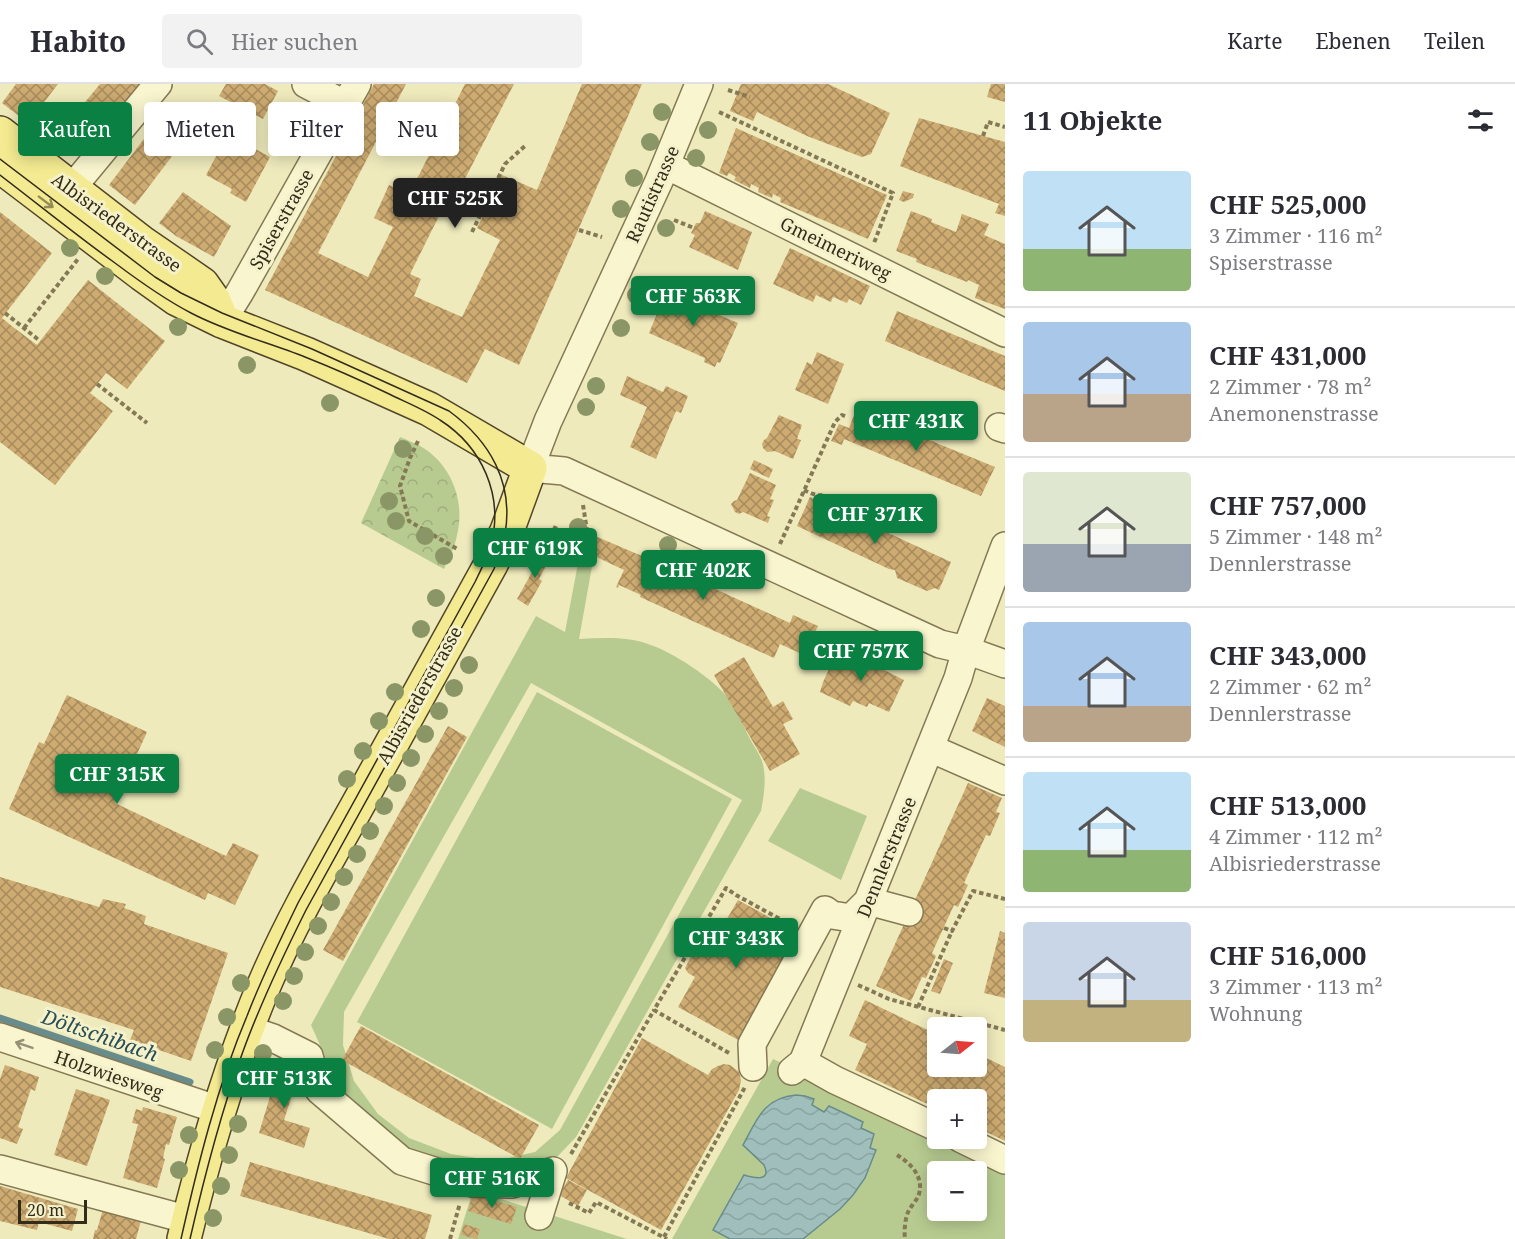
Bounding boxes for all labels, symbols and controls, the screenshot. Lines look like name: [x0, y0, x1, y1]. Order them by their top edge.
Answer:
search box: [162, 14, 582, 68]
text: Habito: [30, 22, 126, 60]
icon: search: [183, 25, 216, 58]
text: Hier suchen: [231, 26, 358, 56]
text: Karte: [1227, 27, 1282, 55]
text: Ebenen: [1315, 27, 1391, 55]
text: Teilen: [1424, 27, 1485, 55]
chip: Kaufen: [18, 102, 132, 156]
chip: Mieten: [144, 102, 256, 156]
chip: Filter: [268, 102, 364, 156]
chip: Neu: [376, 102, 459, 156]
text: 11 Objekte: [1023, 102, 1162, 138]
icon: filters: [1464, 104, 1497, 137]
street label: Rautistrasse: [620, 142, 684, 246]
street label: Spiserstrasse: [243, 164, 319, 274]
street label: Albisriederstrasse: [47, 167, 187, 277]
pin: CHF 525K: [393, 178, 517, 229]
text: CHF 525K: [407, 184, 503, 211]
text: CHF 525,000: [1209, 186, 1366, 222]
one-way arrow: [38, 195, 54, 208]
icon: home: [1071, 195, 1143, 267]
street label: Gmeimeriweg: [776, 211, 896, 285]
text: 3 Zimmer · 116 m²: [1209, 222, 1383, 249]
text: Spiserstrasse: [1209, 249, 1333, 276]
pin: CHF 563K: [631, 276, 755, 327]
text: CHF 563K: [645, 282, 741, 309]
text: CHF 431,000: [1209, 337, 1366, 373]
icon: home: [1071, 346, 1143, 418]
text: 2 Zimmer · 78 m²: [1209, 373, 1371, 400]
text: Anemonenstrasse: [1209, 400, 1379, 427]
pin: CHF 431K: [854, 401, 978, 452]
text: CHF 431K: [868, 407, 964, 434]
text: CHF 757,000: [1209, 487, 1366, 523]
pin: CHF 371K: [813, 494, 937, 545]
icon: home: [1071, 496, 1143, 568]
text: CHF 371K: [827, 500, 923, 527]
text: 5 Zimmer · 148 m²: [1209, 523, 1383, 550]
pin: CHF 619K: [473, 528, 597, 579]
text: CHF 619K: [487, 534, 583, 561]
pin: CHF 402K: [641, 550, 765, 601]
text: Dennlerstrasse: [1209, 550, 1351, 577]
text: CHF 402K: [655, 556, 751, 583]
street label: Albisriederstrasse: [371, 621, 467, 769]
pin: CHF 757K: [799, 631, 923, 682]
text: CHF 757K: [813, 637, 909, 664]
text: CHF 343,000: [1209, 637, 1366, 673]
icon: home: [1071, 646, 1143, 718]
text: 2 Zimmer · 62 m²: [1209, 673, 1371, 700]
text: Dennlerstrasse: [1209, 700, 1351, 727]
pin: CHF 315K: [55, 754, 179, 805]
text: CHF 315K: [69, 760, 165, 787]
text: CHF 513,000: [1209, 787, 1366, 823]
street label: Dennlerstrasse: [851, 793, 921, 921]
icon: home: [1071, 796, 1143, 868]
text: 4 Zimmer · 112 m²: [1209, 823, 1383, 850]
text: Albisriederstrasse: [1209, 850, 1381, 877]
pin: CHF 343K: [674, 918, 798, 969]
text: CHF 343K: [688, 924, 784, 951]
text: CHF 516,000: [1209, 937, 1366, 973]
icon: home: [1071, 946, 1143, 1018]
text: 3 Zimmer · 113 m²: [1209, 973, 1383, 1000]
text: Wohnung: [1209, 1000, 1302, 1027]
water label: Döltschibach: [37, 1002, 162, 1067]
north arrow: [927, 1017, 987, 1077]
map controls: [927, 1017, 987, 1221]
one-way arrow: [15, 1039, 34, 1050]
street label: Holzwiesweg: [52, 1044, 167, 1104]
pin: CHF 513K: [222, 1058, 346, 1109]
text: CHF 513K: [236, 1064, 332, 1091]
button: +: [927, 1089, 987, 1149]
pin: CHF 516K: [430, 1158, 554, 1209]
button: −: [927, 1161, 987, 1221]
text: CHF 516K: [444, 1164, 540, 1191]
scale bar: [18, 1197, 87, 1224]
text: 20 m: [27, 1199, 64, 1221]

